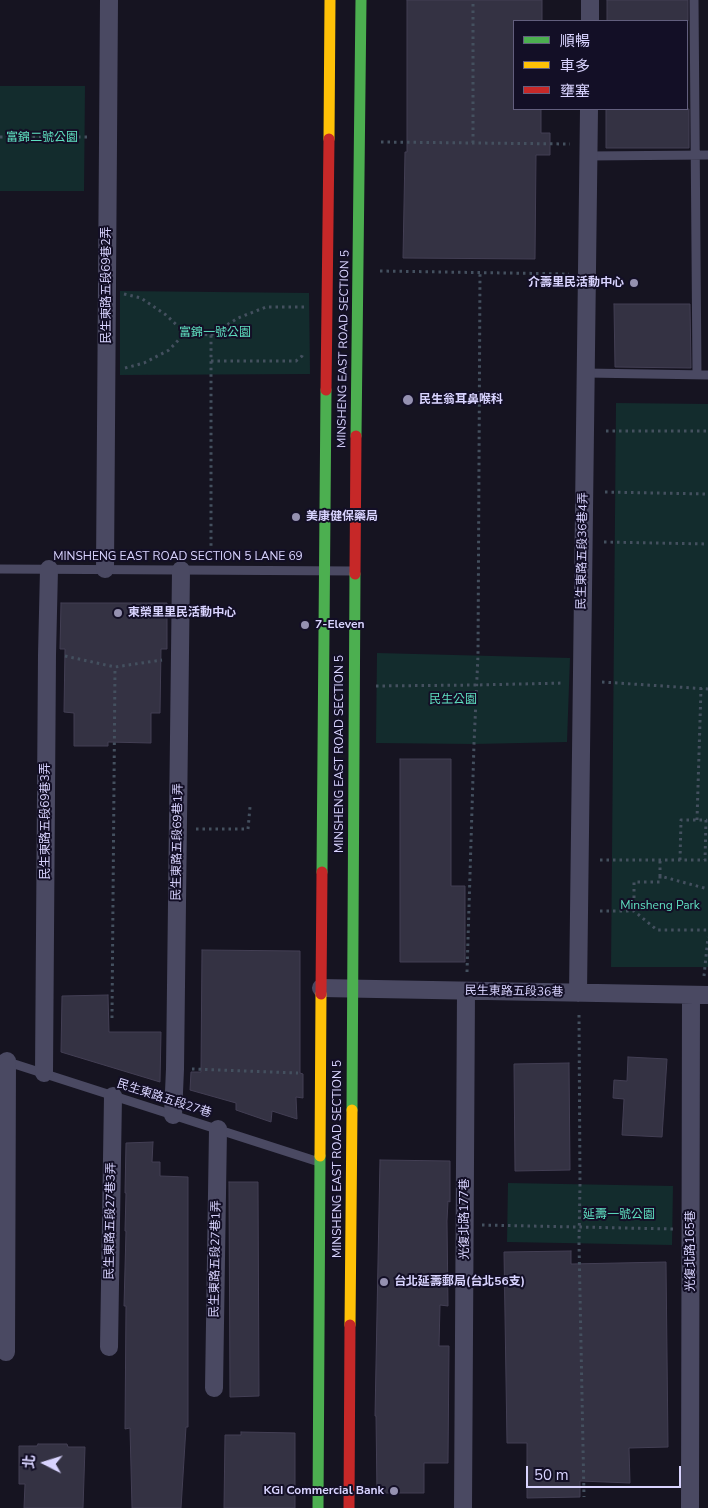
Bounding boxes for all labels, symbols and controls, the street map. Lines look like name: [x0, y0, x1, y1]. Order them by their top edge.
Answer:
legend: [513, 20, 688, 110]
text: 順暢: [560, 31, 590, 51]
text: 車多: [560, 56, 590, 76]
text: 壅塞: [560, 81, 590, 101]
park label: 富錦二號公園: [6, 131, 78, 145]
street label: 民生東路五段69巷2弄: [100, 226, 114, 344]
street label: MINSHENG EAST ROAD SECTION 5: [335, 250, 353, 448]
place label: 介壽里民活動中心: [528, 276, 624, 290]
marker: 介壽里民活動中心: [628, 277, 640, 289]
park label: 富錦一號公園: [179, 326, 251, 340]
marker: 民生翁耳鼻喉科: [401, 393, 415, 407]
place label: 民生翁耳鼻喉科: [419, 393, 503, 407]
street label: 民生東路五段36巷4弄: [575, 492, 591, 610]
place label: 美康健保藥局: [306, 510, 378, 524]
marker: 美康健保藥局: [290, 511, 302, 523]
street label: MINSHENG EAST ROAD SECTION 5 LANE 69: [53, 550, 303, 564]
place label: 東榮里里民活動中心: [128, 606, 236, 620]
marker: 東榮里里民活動中心: [112, 607, 124, 619]
place label: 7-Eleven: [315, 618, 364, 632]
marker: 7-Eleven: [299, 619, 311, 631]
street label: MINSHENG EAST ROAD SECTION 5: [333, 655, 347, 853]
park label: 民生公園: [429, 693, 477, 707]
street label: 民生東路五段69巷3弄: [39, 762, 53, 880]
street label: 民生東路五段69巷1弄: [170, 783, 186, 901]
park label: Minsheng Park: [620, 899, 700, 913]
street label: 民生東路五段36巷: [465, 984, 563, 1000]
street label: MINSHENG EAST ROAD SECTION 5: [331, 1060, 345, 1258]
street label: 民生東路五段27巷: [115, 1077, 213, 1121]
street label: 民生東路五段27巷3弄: [103, 1162, 119, 1280]
street label: 光復北路177巷: [458, 1178, 472, 1260]
street label: 民生東路五段27巷1弄: [208, 1200, 224, 1318]
park label: 延壽一號公園: [583, 1208, 655, 1222]
street label: 光復北路165巷: [684, 1210, 698, 1292]
place label: 台北延壽郵局(台北56支): [394, 1275, 525, 1289]
marker: 台北延壽郵局(台北56支): [378, 1276, 390, 1288]
north arrow: [20, 1438, 70, 1488]
text: 北: [19, 1454, 40, 1469]
scale bar: [528, 1456, 683, 1488]
text: 50 m: [534, 1465, 569, 1485]
place label: KGI Commercial Bank: [263, 1484, 384, 1498]
marker: KGI Commercial Bank: [388, 1485, 400, 1497]

